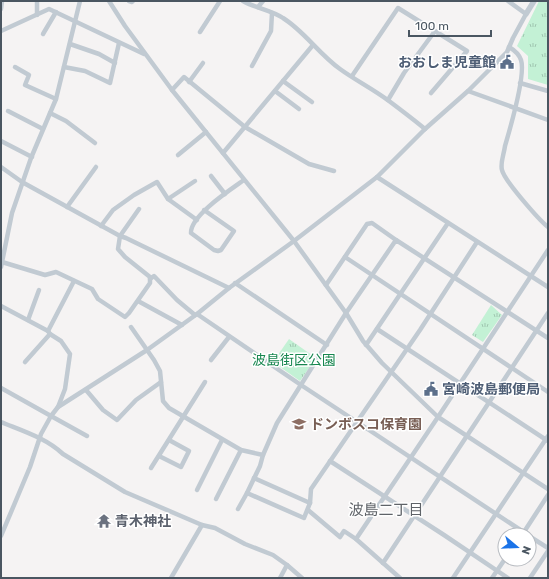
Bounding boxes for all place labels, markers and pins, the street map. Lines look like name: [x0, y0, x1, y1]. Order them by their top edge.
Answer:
place label: おおしま児童館: [398, 54, 496, 71]
public building icon: おおしま児童館: [499, 54, 515, 70]
public building icon: 宮崎波島郵便局: [423, 381, 439, 397]
place label: 宮崎波島郵便局: [442, 381, 540, 398]
school or university icon: ドンボスコ保育園: [291, 416, 307, 432]
place label: ドンボスコ保育園: [310, 416, 422, 433]
temple icon: 青木神社: [96, 513, 112, 529]
place label: 青木神社: [115, 513, 171, 530]

